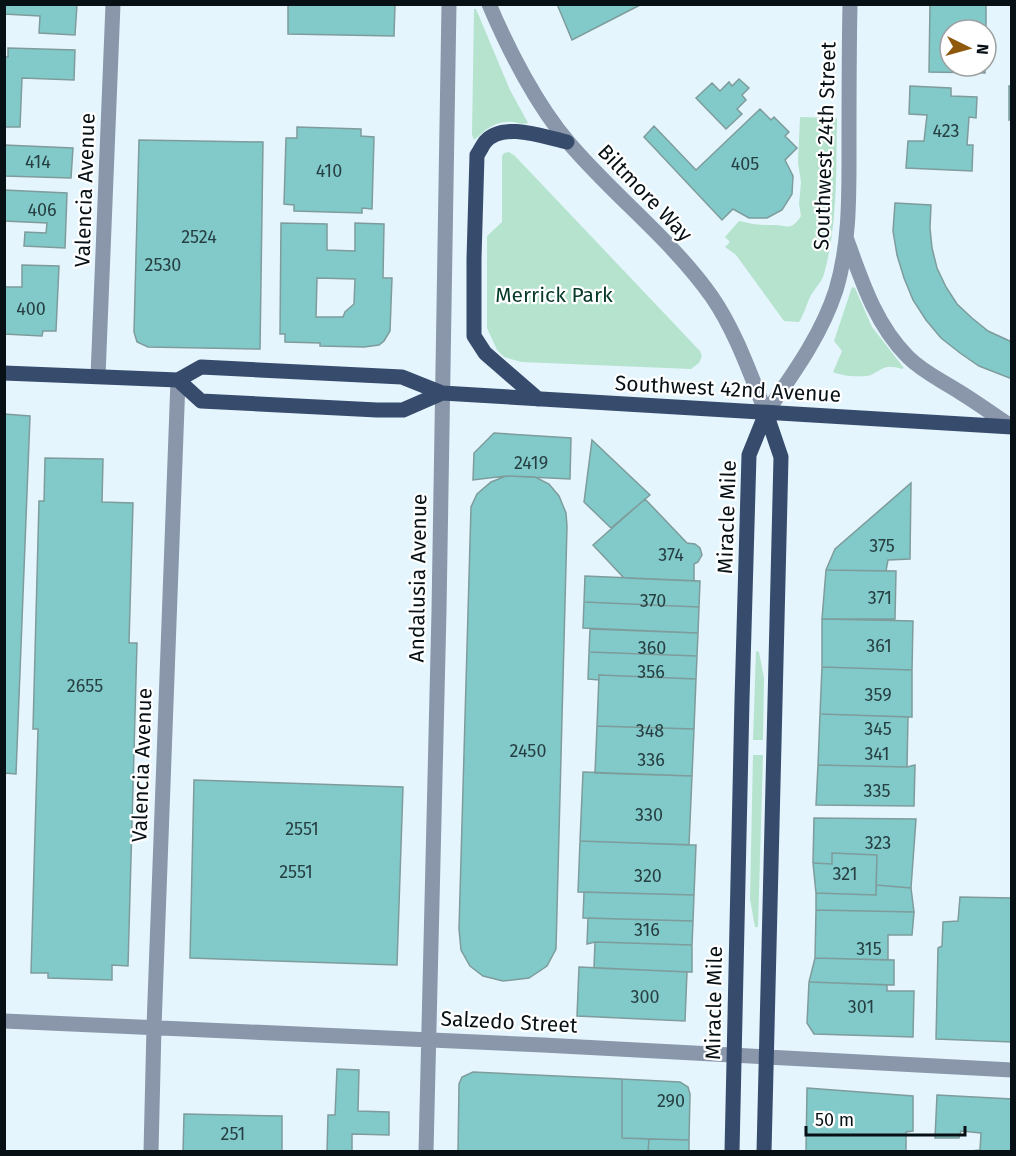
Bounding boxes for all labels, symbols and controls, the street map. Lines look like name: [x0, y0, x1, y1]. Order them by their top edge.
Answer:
north arrow: [938, 18, 998, 78]
street label: Southwest 24th Street: [808, 41, 842, 251]
text: N: [973, 43, 992, 55]
street label: Valencia Avenue: [69, 112, 101, 268]
house number: 423: [932, 120, 960, 142]
street label: Biltmore Way: [592, 139, 698, 248]
house number: 414: [25, 151, 51, 173]
house number: 405: [731, 153, 759, 175]
house number: 410: [316, 160, 342, 182]
house number: 406: [27, 199, 57, 221]
house number: 2524: [181, 226, 217, 248]
house number: 2530: [145, 254, 181, 276]
park label: Merrick Park: [495, 282, 613, 308]
house number: 400: [16, 298, 46, 320]
street label: Southwest 42nd Avenue: [614, 370, 842, 408]
house number: 2419: [514, 452, 548, 474]
street label: Miracle Mile: [712, 460, 742, 574]
street label: Andalusia Avenue: [404, 493, 432, 663]
house number: 375: [869, 535, 895, 557]
house number: 374: [658, 544, 684, 566]
house number: 371: [868, 587, 892, 609]
house number: 370: [640, 590, 666, 612]
house number: 361: [866, 635, 892, 657]
house number: 360: [638, 637, 666, 659]
house number: 356: [637, 661, 665, 683]
house number: 2655: [67, 675, 103, 697]
house number: 359: [864, 684, 892, 706]
street label: Valencia Avenue: [126, 687, 158, 843]
house number: 345: [864, 718, 892, 740]
house number: 348: [636, 720, 664, 742]
house number: 2450: [510, 740, 546, 762]
house number: 341: [864, 743, 890, 765]
house number: 336: [637, 749, 665, 771]
house number: 335: [864, 780, 890, 802]
house number: 330: [635, 804, 663, 826]
house number: 2551: [285, 818, 319, 840]
house number: 323: [865, 832, 891, 854]
house number: 2551: [279, 861, 313, 883]
house number: 321: [832, 863, 858, 885]
house number: 320: [634, 865, 662, 887]
house number: 316: [634, 919, 660, 941]
house number: 315: [856, 938, 882, 960]
street label: Miracle Mile: [700, 946, 728, 1060]
house number: 300: [630, 986, 660, 1008]
house number: 301: [848, 996, 874, 1018]
street label: Salzedo Street: [440, 1005, 578, 1039]
house number: 290: [657, 1090, 685, 1112]
scale bar: [806, 1099, 965, 1137]
text: 50 m: [815, 1109, 854, 1131]
house number: 251: [221, 1123, 245, 1145]

